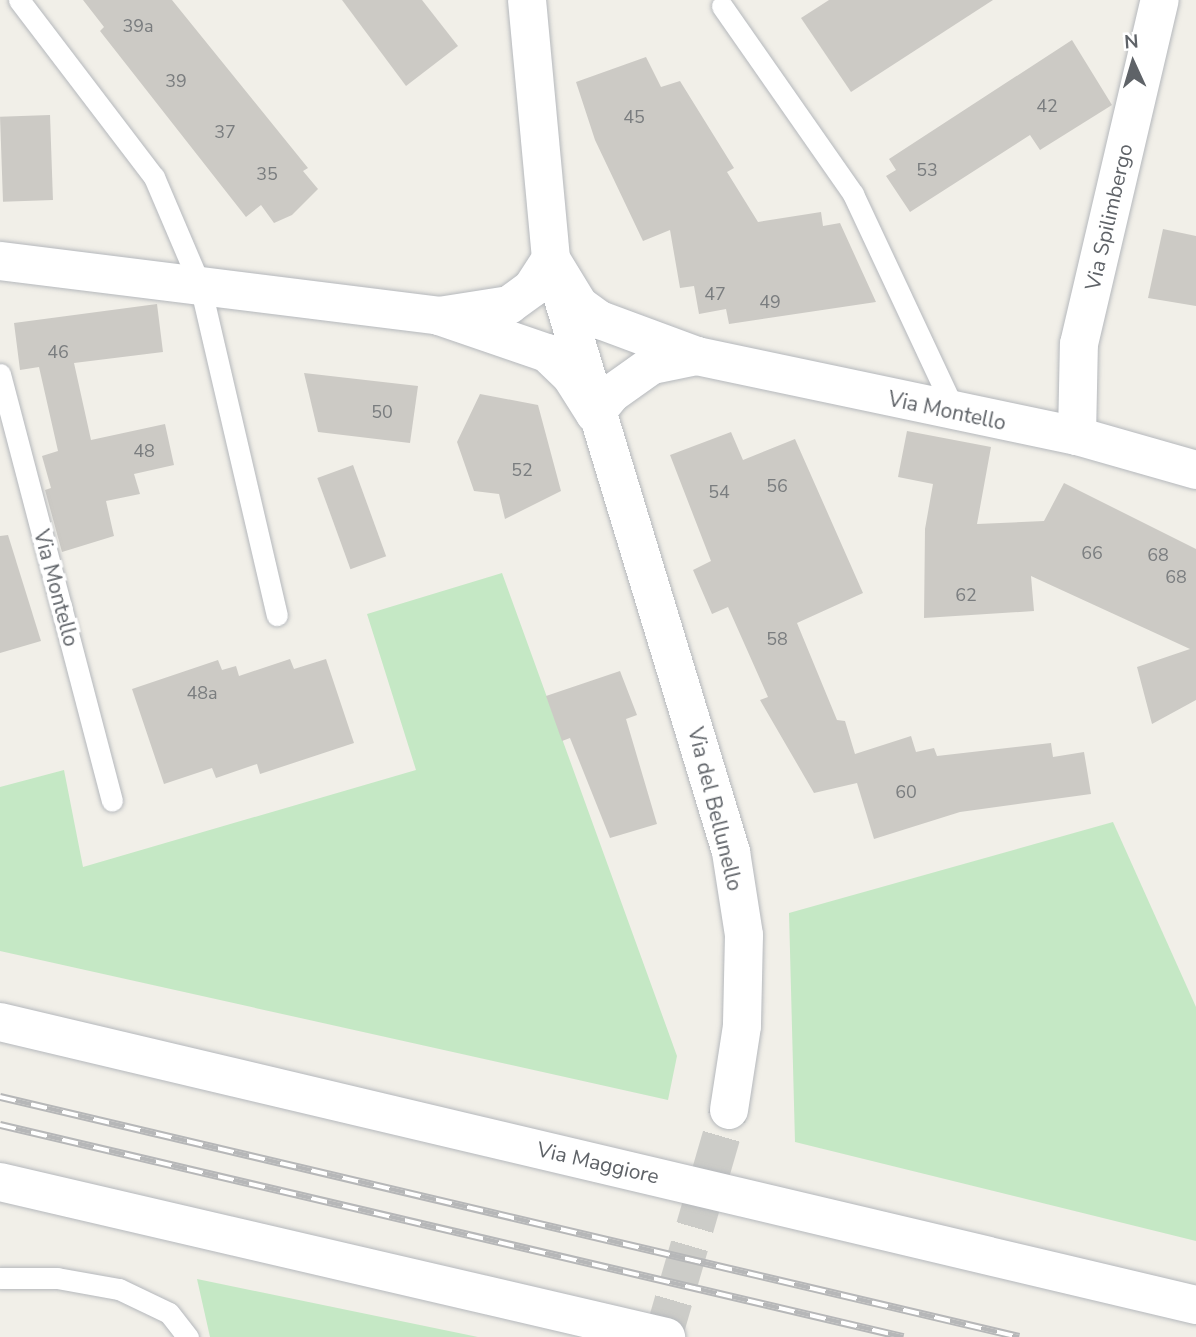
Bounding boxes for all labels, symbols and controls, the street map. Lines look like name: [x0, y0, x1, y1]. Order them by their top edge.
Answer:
house number: 39a: [122, 15, 154, 37]
north arrow: [1098, 28, 1168, 98]
text: N: [1124, 29, 1140, 56]
house number: 39: [165, 70, 187, 92]
house number: 42: [1036, 95, 1058, 117]
house number: 45: [623, 106, 645, 128]
house number: 37: [214, 121, 236, 143]
street label: Via Spilimbergo: [1080, 141, 1138, 293]
house number: 53: [916, 159, 938, 181]
house number: 35: [256, 163, 278, 185]
house number: 47: [704, 283, 726, 305]
house number: 49: [759, 291, 781, 313]
house number: 46: [47, 341, 69, 363]
street label: Via Montello: [886, 386, 1008, 436]
house number: 50: [371, 401, 393, 423]
house number: 48: [133, 440, 155, 462]
house number: 52: [511, 459, 533, 481]
house number: 56: [766, 475, 788, 497]
house number: 54: [708, 481, 730, 503]
street label: Via Montello: [28, 527, 84, 649]
house number: 66: [1081, 542, 1103, 564]
house number: 68: [1147, 544, 1169, 566]
house number: 68: [1165, 566, 1187, 588]
house number: 62: [955, 584, 977, 606]
house number: 58: [766, 628, 788, 650]
house number: 48a: [186, 682, 218, 704]
street label: Via del Bellunello: [683, 725, 747, 893]
house number: 60: [895, 781, 917, 803]
street label: Via Maggiore: [534, 1137, 662, 1189]

